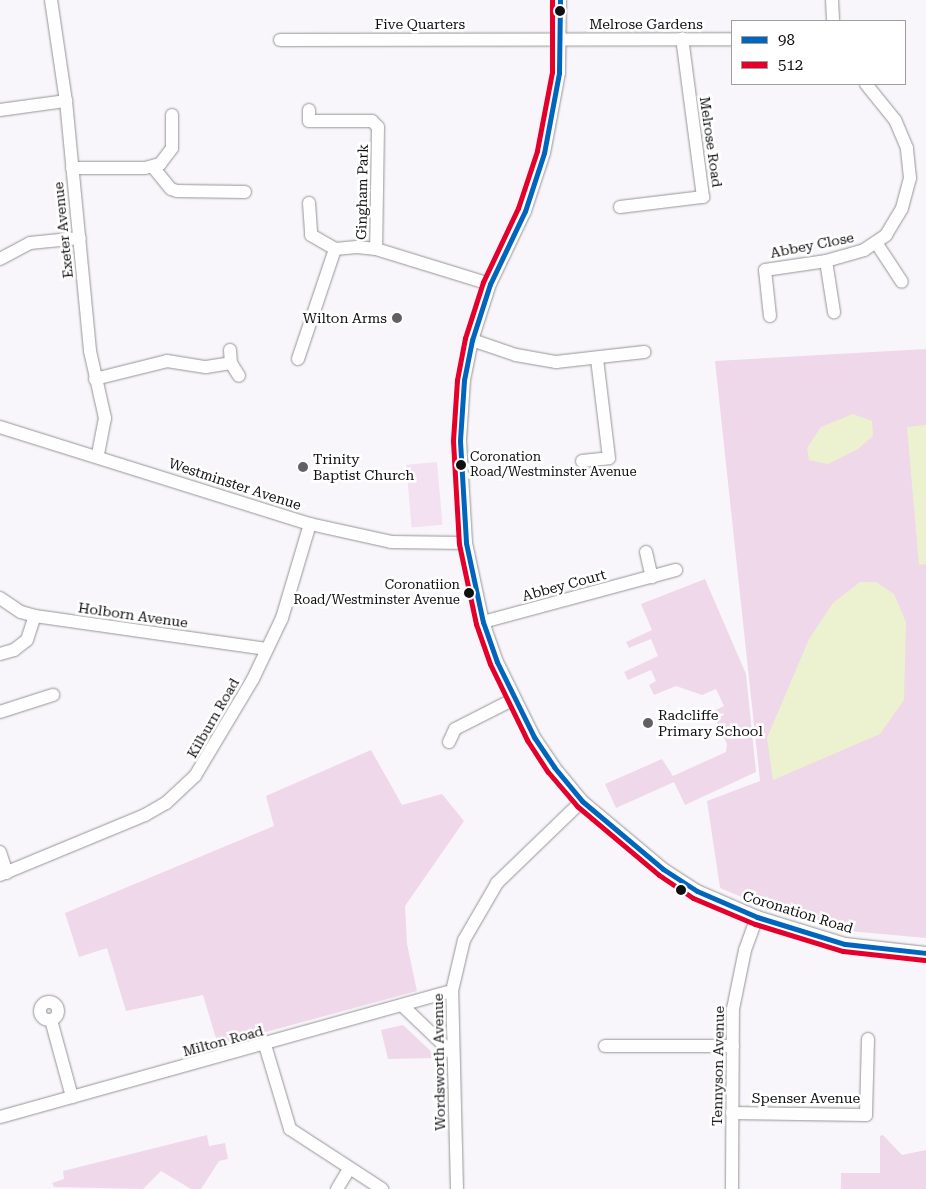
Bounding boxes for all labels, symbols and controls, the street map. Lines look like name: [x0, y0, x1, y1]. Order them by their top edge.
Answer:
unlabelled marker: [555, 6, 565, 16]
street label: Five Quarters: [375, 16, 465, 32]
street label: Melrose Gardens: [589, 16, 703, 32]
legend: [731, 20, 906, 85]
text: 98: [778, 31, 795, 49]
text: 512: [778, 56, 803, 74]
street label: Melrose Road: [696, 96, 726, 188]
street label: Gingham Park: [353, 144, 371, 240]
street label: Exeter Avenue: [50, 181, 76, 279]
street label: Abbey Close: [769, 229, 855, 261]
place label: Wilton Arms: [303, 310, 387, 326]
marker: Wilton Arms: [391, 312, 403, 324]
place label: Coronation Road/Westminster Avenue: [470, 450, 637, 481]
place label: Trinity Baptist Church: [313, 451, 414, 484]
street label: Westminster Avenue: [167, 455, 303, 513]
marker: Coronation Road/Westminster Avenue: [456, 460, 466, 470]
marker: Trinity Baptist Church: [297, 461, 309, 473]
street label: Abbey Court: [520, 566, 608, 604]
place label: Coronatiion Road/Westminster Avenue: [293, 578, 460, 609]
marker: Coronatiion Road/Westminster Avenue: [464, 588, 474, 598]
street label: Holborn Avenue: [77, 599, 189, 631]
street label: Kilburn Road: [183, 675, 243, 761]
place label: Radcliffe Primary School: [658, 707, 763, 740]
marker: Radcliffe Primary School: [642, 717, 654, 729]
unlabelled marker: [676, 885, 686, 895]
street label: Coronation Road: [741, 887, 855, 937]
street label: Wordsworth Avenue: [429, 993, 449, 1131]
street label: Tennyson Avenue: [709, 1006, 727, 1126]
street label: Milton Road: [181, 1022, 265, 1060]
street label: Spenser Avenue: [752, 1090, 860, 1106]

